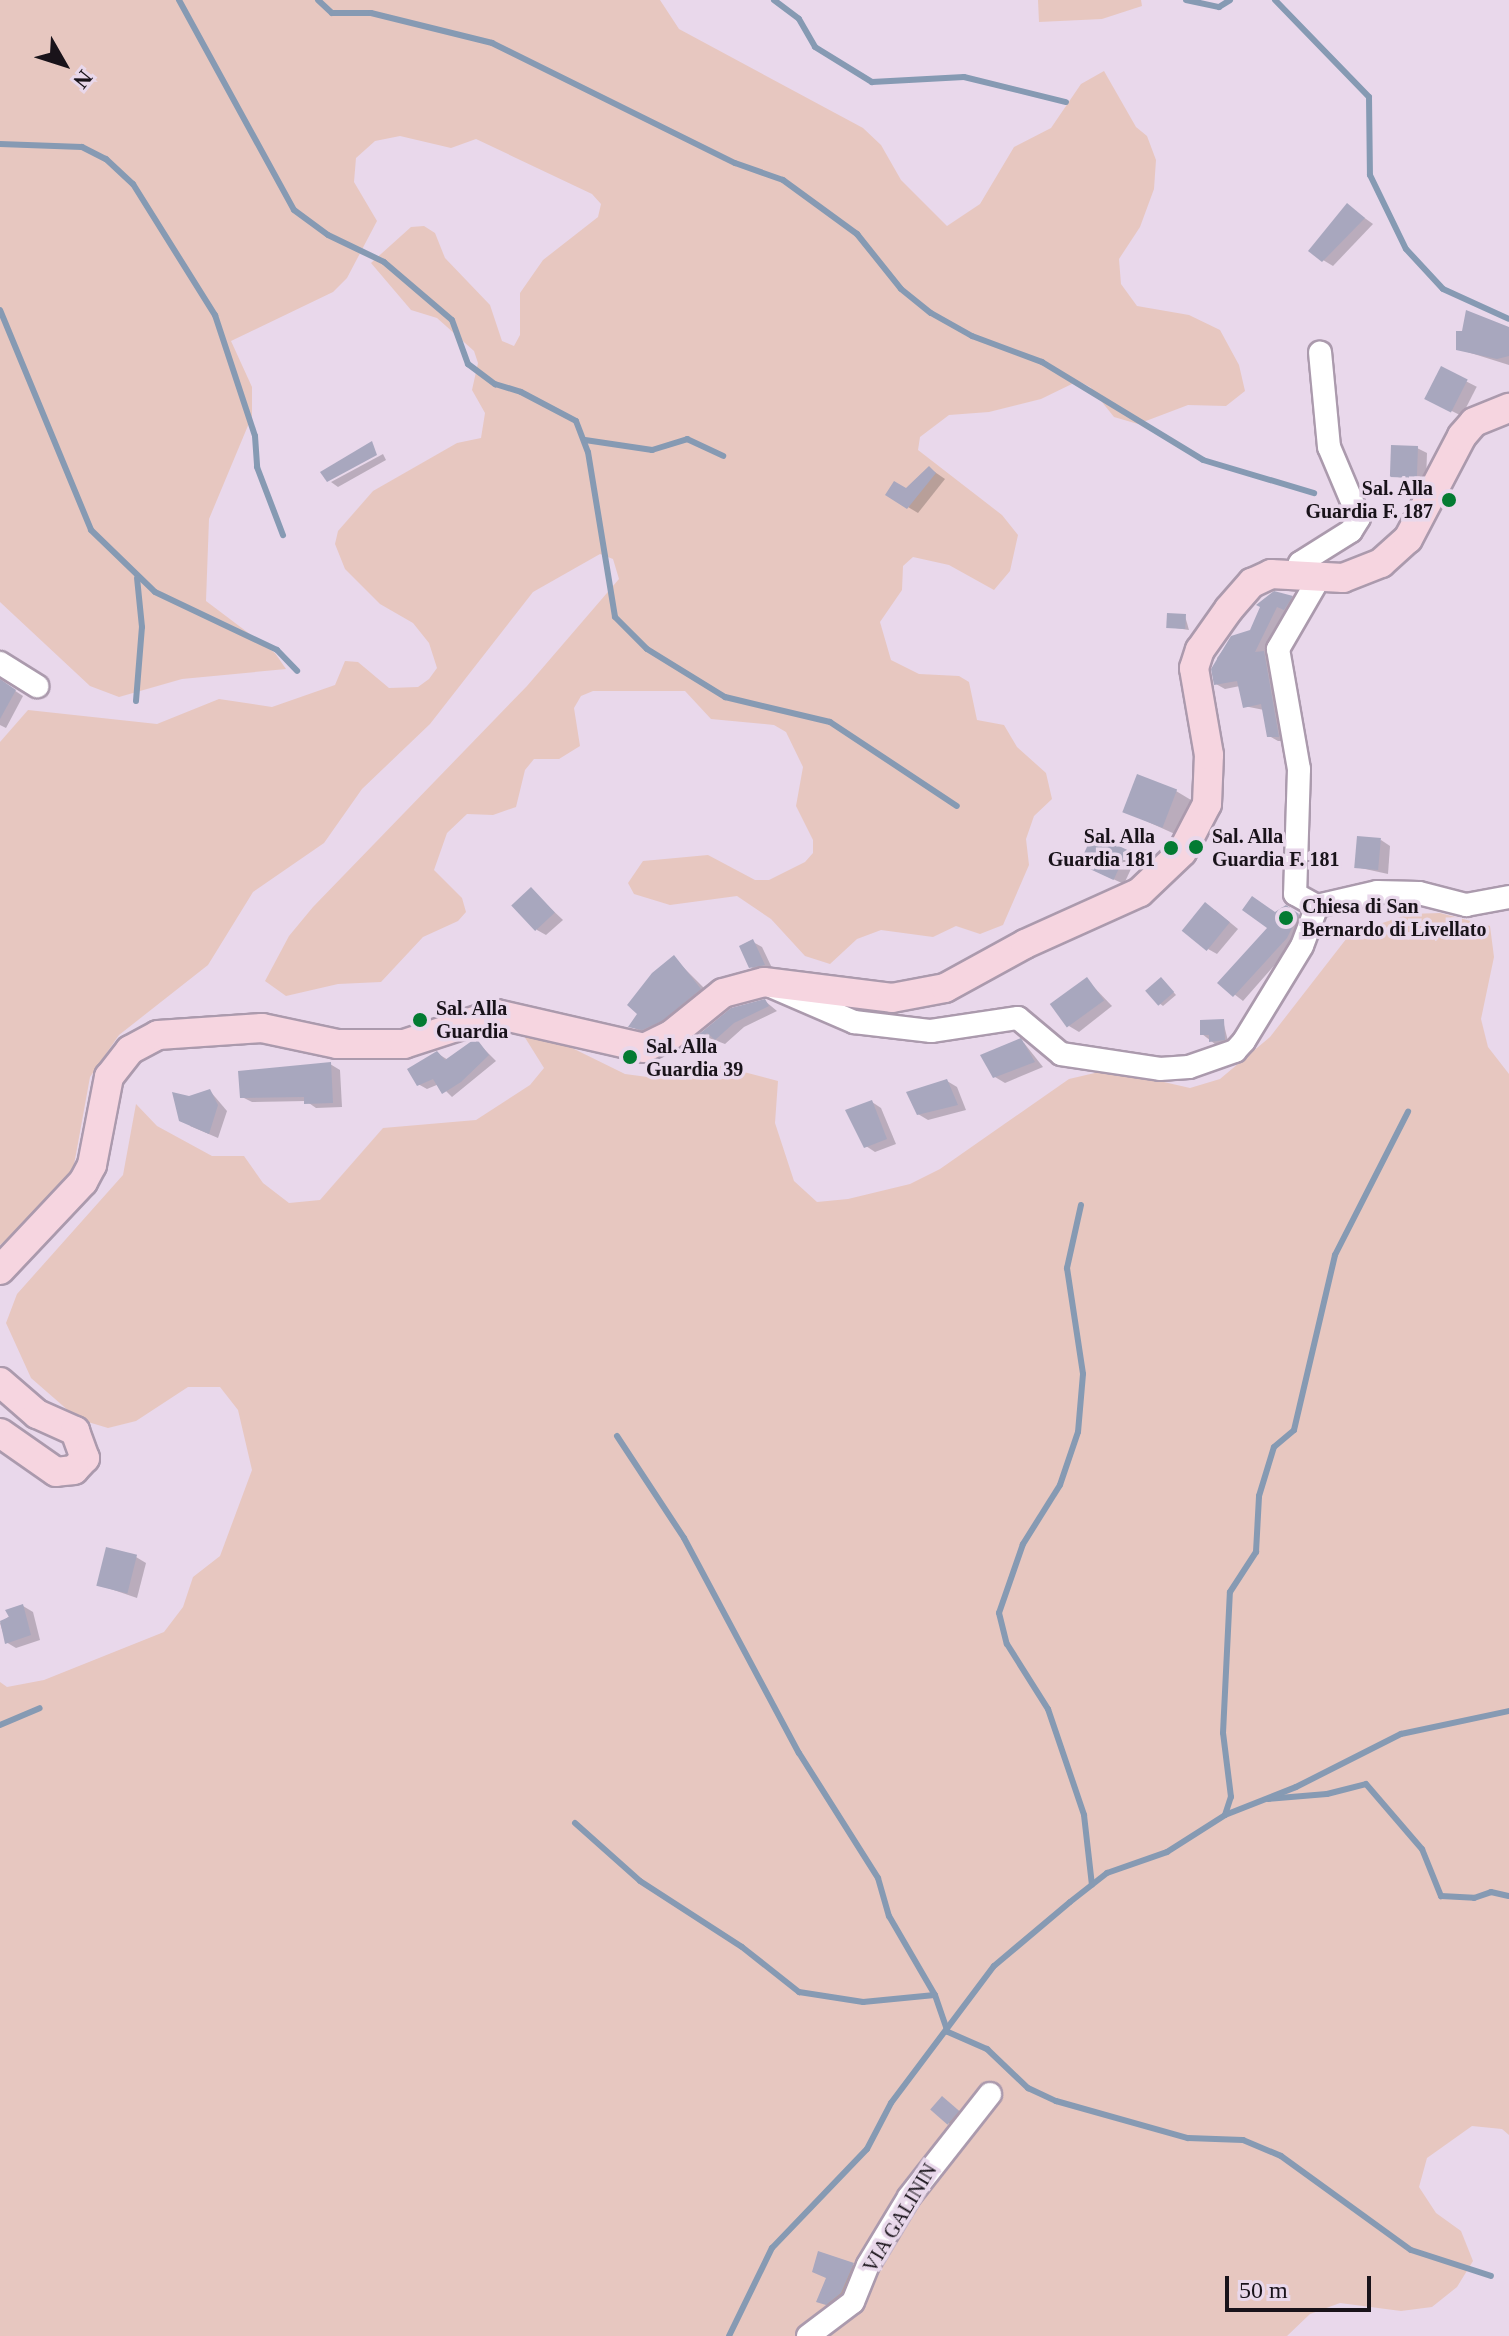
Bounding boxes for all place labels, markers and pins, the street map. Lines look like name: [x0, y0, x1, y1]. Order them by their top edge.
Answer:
place label: Sal. Alla Guardia F. 187: [1305, 476, 1433, 523]
marker: Sal. Alla Guardia F. 187: [1440, 491, 1458, 509]
place label: Sal. Alla Guardia 181: [1048, 824, 1155, 871]
place label: Sal. Alla Guardia F. 181: [1212, 824, 1340, 871]
marker: Sal. Alla Guardia F. 181: [1187, 838, 1205, 856]
marker: Sal. Alla Guardia 181: [1162, 839, 1180, 857]
place label: Chiesa di San Bernardo di Livellato: [1302, 894, 1486, 941]
marker: Chiesa di San Bernardo di Livellato: [1277, 909, 1295, 927]
place label: Sal. Alla Guardia: [436, 996, 508, 1043]
marker: Sal. Alla Guardia: [411, 1011, 429, 1029]
place label: Sal. Alla Guardia 39: [646, 1034, 743, 1081]
marker: Sal. Alla Guardia 39: [621, 1048, 639, 1066]

